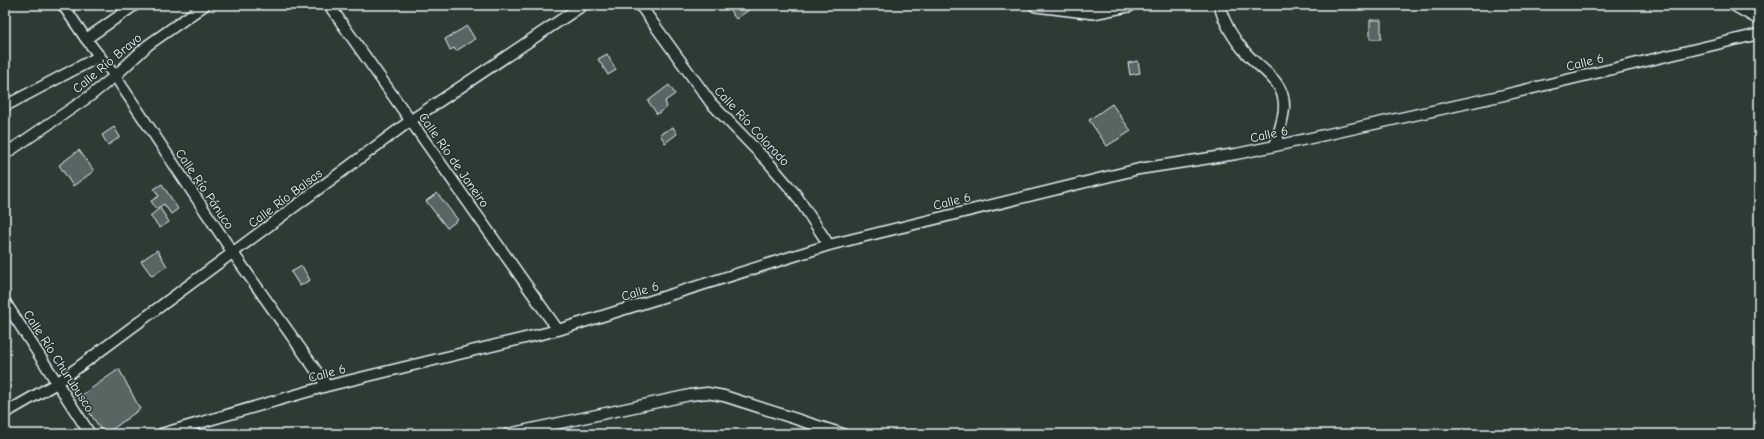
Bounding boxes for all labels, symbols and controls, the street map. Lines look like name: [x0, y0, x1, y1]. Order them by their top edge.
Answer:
street label: Calle Río Bravo: [70, 30, 144, 96]
street label: Calle 6: [1565, 50, 1605, 74]
street label: Calle Río Colorado: [711, 83, 793, 169]
street label: Calle Río de Janeiro: [416, 110, 492, 210]
street label: Calle 6: [1249, 123, 1289, 145]
street label: Calle Río Pánuco: [173, 146, 237, 232]
street label: Calle Río Balsas: [245, 165, 325, 231]
street label: Calle 6: [932, 189, 972, 213]
street label: Calle 6: [619, 278, 661, 304]
street label: Calle Río Churubusco: [20, 307, 98, 415]
street label: Calle 6: [307, 361, 347, 385]

